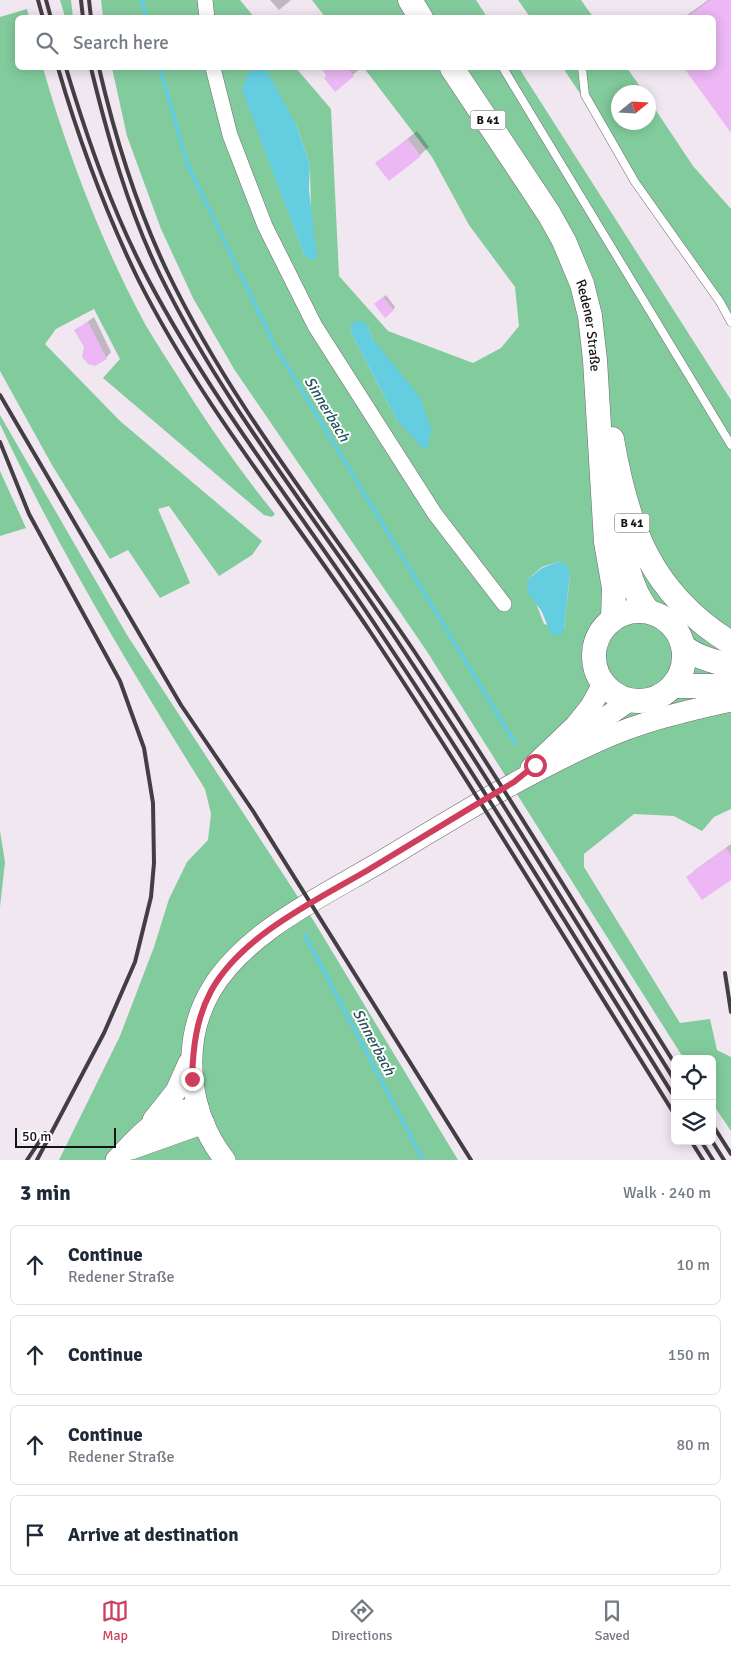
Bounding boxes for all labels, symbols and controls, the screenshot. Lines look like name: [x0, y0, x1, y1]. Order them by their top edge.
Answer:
search box: [15, 15, 716, 70]
icon: search: [33, 29, 61, 57]
text: Search here: [73, 31, 169, 55]
north arrow: [611, 85, 656, 130]
road number: B 41: [470, 110, 506, 130]
street label: Redener Straße: [572, 277, 604, 372]
water label: Sinnerbach: [301, 373, 354, 445]
road number: B 41: [614, 514, 650, 532]
route start: [524, 754, 547, 777]
water label: Sinnerbach: [349, 1006, 399, 1079]
map controls: [671, 1055, 716, 1145]
button: locate: [671, 1055, 716, 1100]
route end: [181, 1068, 204, 1091]
button: layers: [671, 1100, 716, 1145]
scale bar: [15, 1125, 116, 1148]
text: 50 m: [22, 1128, 51, 1145]
text: 3 min: [20, 1180, 71, 1206]
text: Walk · 240 m: [623, 1183, 711, 1203]
text: Continue: [68, 1243, 143, 1267]
icon: ahead: [21, 1251, 49, 1279]
text: 10 m: [676, 1255, 710, 1275]
text: Redener Straße: [68, 1267, 174, 1287]
icon: ahead: [21, 1341, 49, 1369]
text: Continue: [68, 1343, 143, 1367]
text: 150 m: [668, 1345, 710, 1365]
text: Continue: [68, 1423, 143, 1447]
icon: ahead: [21, 1431, 49, 1459]
text: 80 m: [676, 1435, 710, 1455]
text: Redener Straße: [68, 1447, 174, 1467]
icon: arrive: [21, 1521, 49, 1549]
text: Arrive at destination: [68, 1523, 239, 1547]
tab: Map: [101, 1597, 129, 1644]
tab: Directions: [331, 1597, 392, 1644]
tab: Saved: [595, 1597, 630, 1644]

